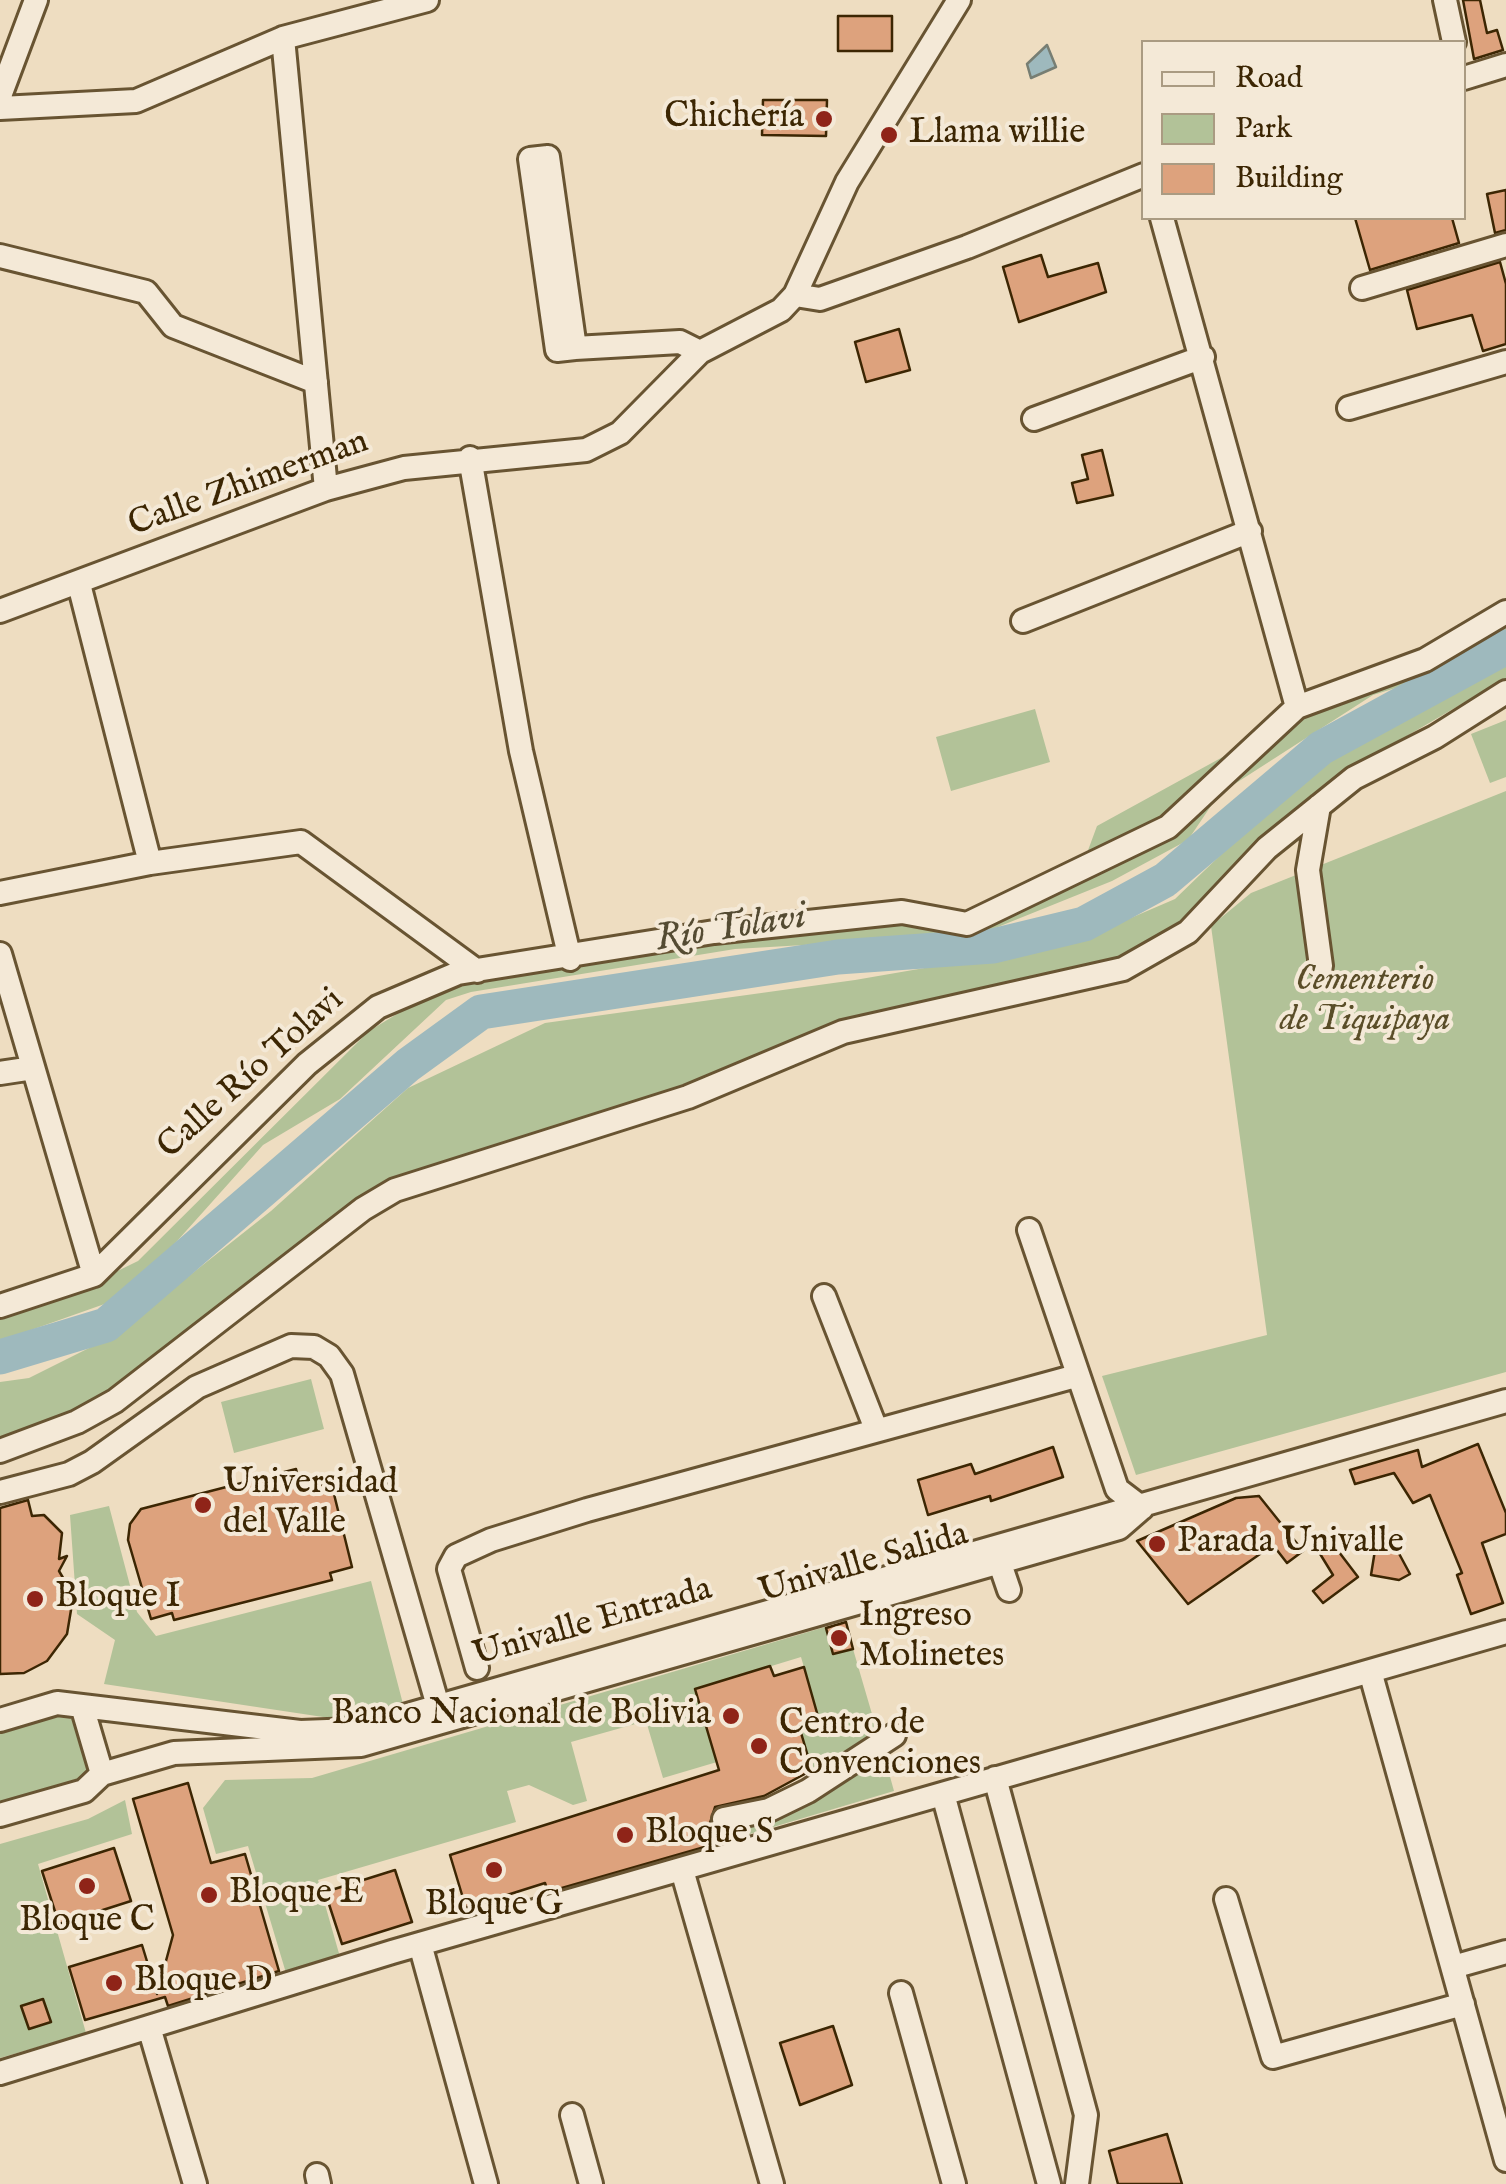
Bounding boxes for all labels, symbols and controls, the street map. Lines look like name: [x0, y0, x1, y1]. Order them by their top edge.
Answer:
legend: [1141, 40, 1466, 220]
text: Road: [1235, 60, 1303, 98]
place label: Chichería: [664, 98, 804, 140]
marker: Chichería: [813, 108, 835, 130]
text: Park: [1235, 110, 1292, 148]
place label: Llama willie: [909, 114, 1085, 156]
marker: Llama willie: [878, 124, 900, 146]
text: Building: [1235, 160, 1343, 198]
street label: Calle Zhimerman: [123, 422, 375, 548]
water label: Río Tolavi: [653, 896, 809, 964]
park label: Cementerio de Tiquipaya: [1280, 961, 1450, 1043]
street label: Calle Río Tolavi: [151, 981, 353, 1169]
place label: Universidad del Valle: [223, 1464, 398, 1546]
marker: Universidad del Valle: [192, 1494, 214, 1516]
street label: Univalle Salida: [755, 1515, 973, 1615]
place label: Parada Univalle: [1177, 1523, 1404, 1565]
marker: Parada Univalle: [1146, 1533, 1168, 1555]
street label: Univalle Entrada: [469, 1570, 717, 1678]
place label: Bloque I: [55, 1578, 181, 1620]
marker: Bloque I: [24, 1588, 46, 1610]
place label: Ingreso Molinetes: [859, 1597, 1004, 1679]
marker: Ingreso Molinetes: [828, 1627, 850, 1649]
place label: Banco Nacional de Bolivia: [331, 1695, 711, 1737]
marker: Banco Nacional de Bolivia: [720, 1705, 742, 1727]
place label: Centro de Convenciones: [779, 1705, 981, 1787]
marker: Centro de Convenciones: [748, 1735, 770, 1757]
place label: Bloque S: [645, 1814, 774, 1856]
marker: Bloque S: [614, 1824, 636, 1846]
marker: Bloque G: [483, 1859, 505, 1881]
place label: Bloque E: [229, 1874, 364, 1916]
marker: Bloque C: [76, 1875, 98, 1897]
marker: Bloque E: [198, 1884, 220, 1906]
place label: Bloque G: [425, 1886, 563, 1928]
place label: Bloque C: [19, 1902, 155, 1944]
place label: Bloque D: [134, 1962, 273, 2004]
marker: Bloque D: [103, 1972, 125, 1994]

